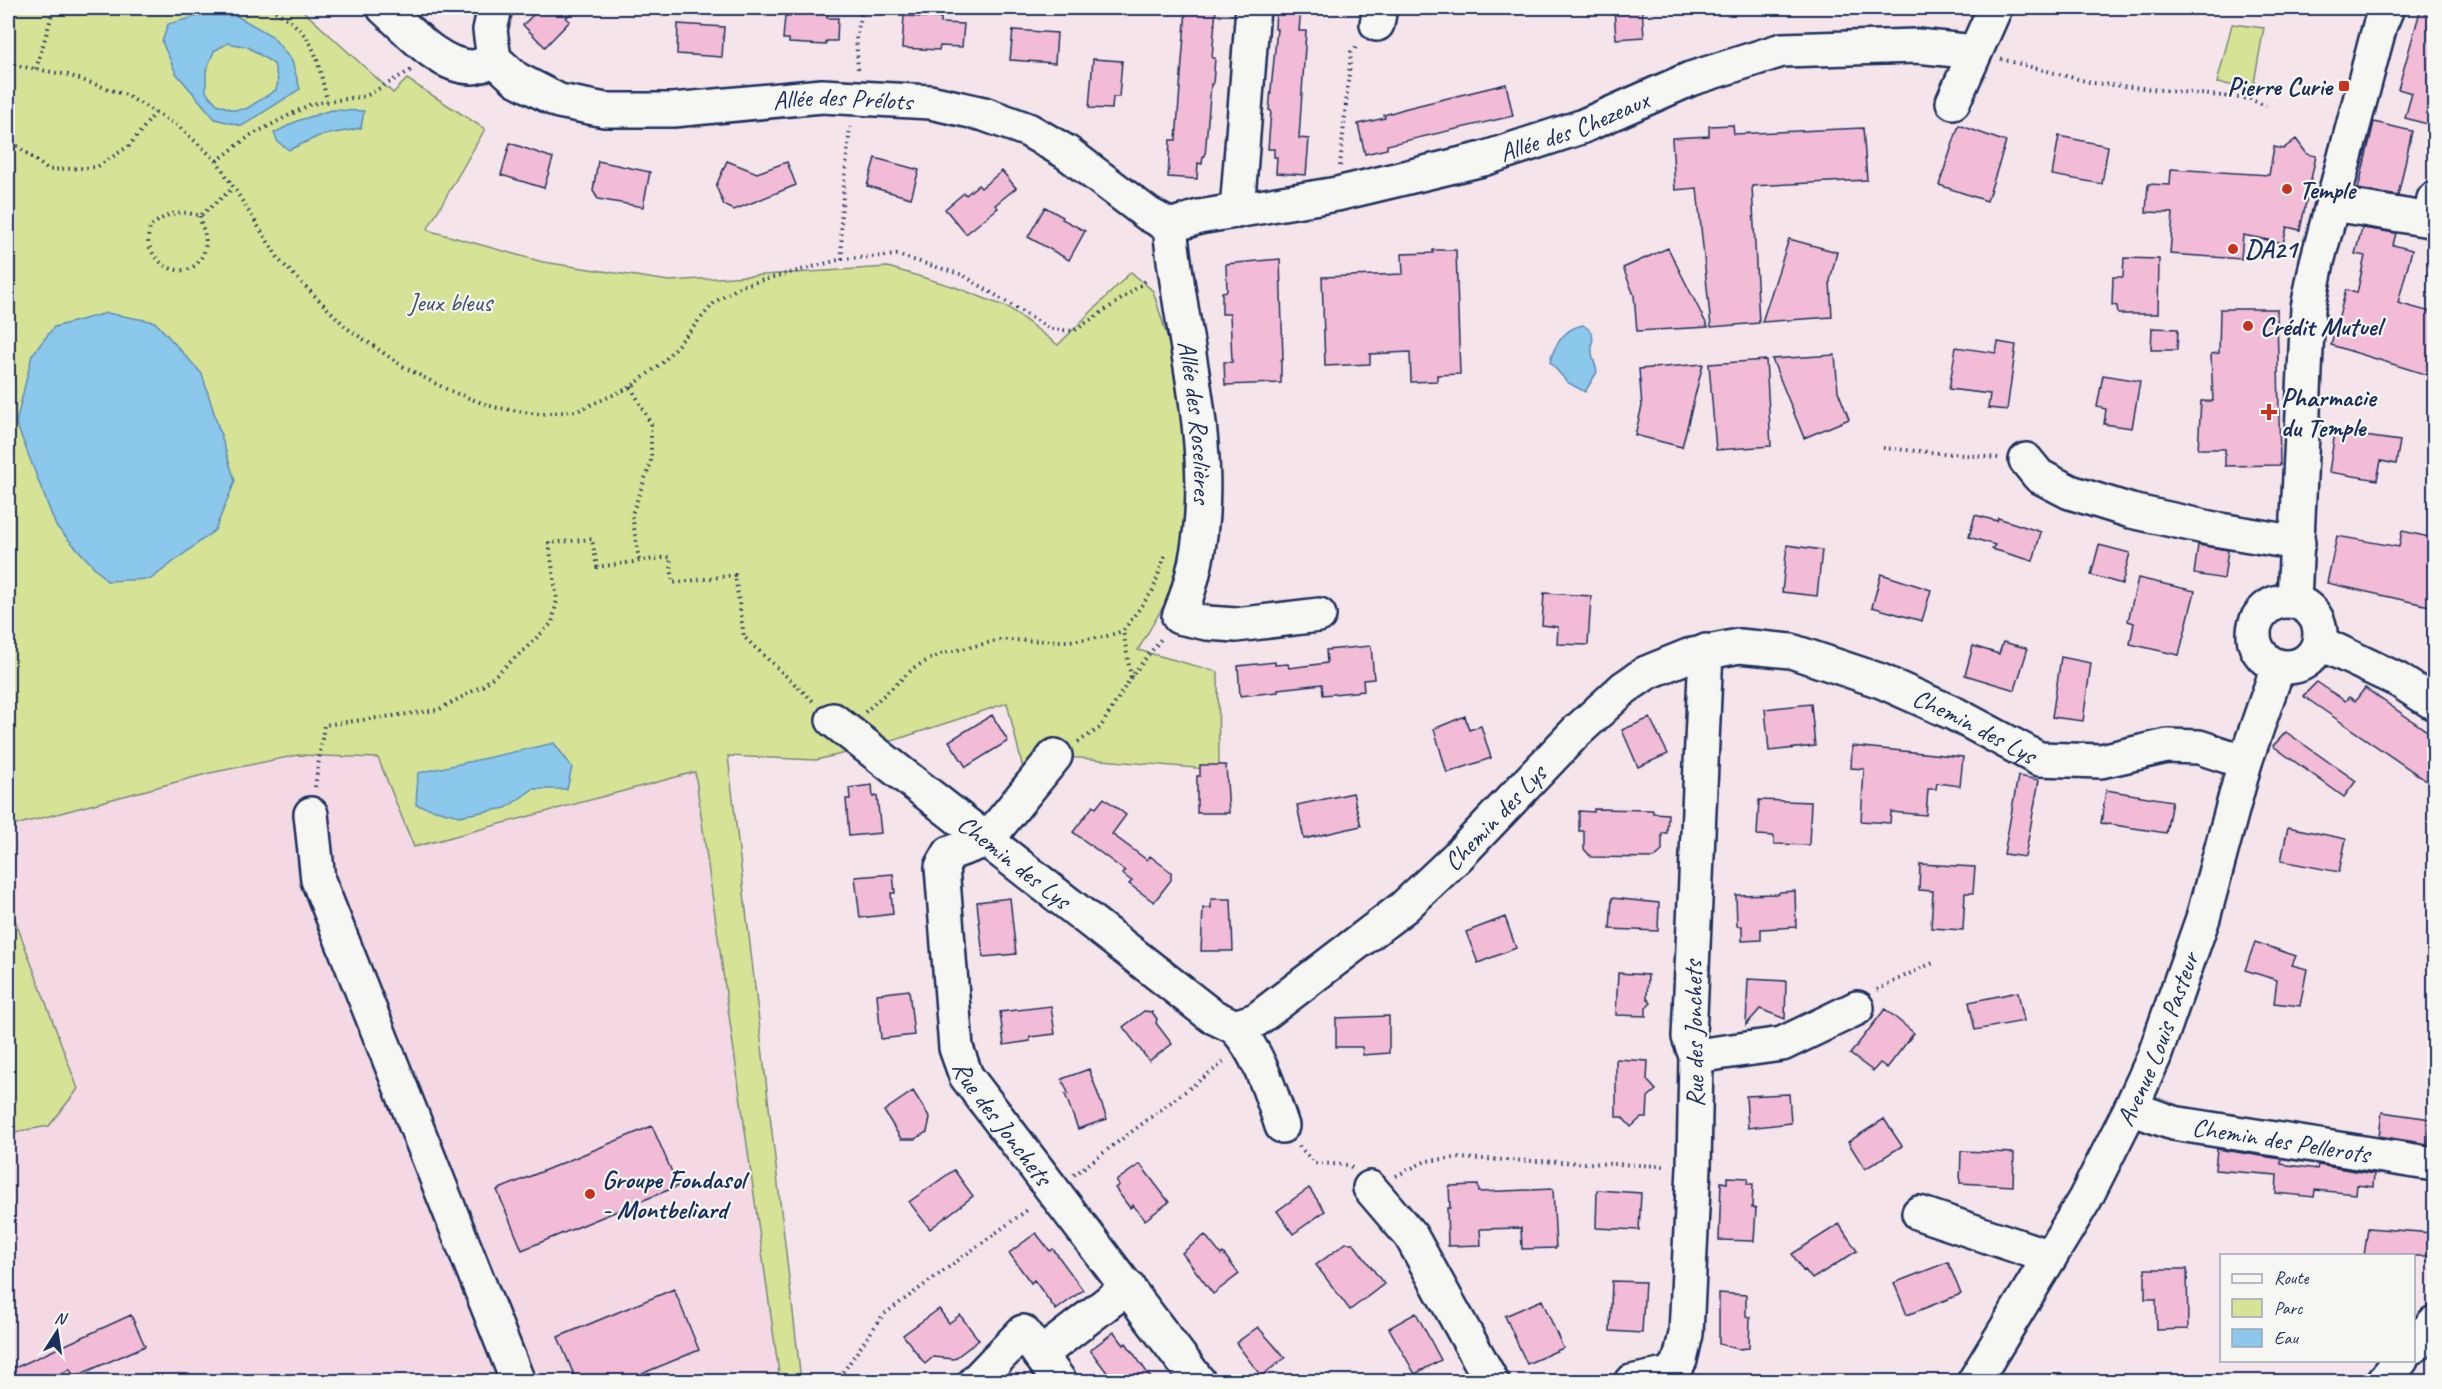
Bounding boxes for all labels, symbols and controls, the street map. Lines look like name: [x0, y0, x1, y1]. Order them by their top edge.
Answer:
place label: Pierre Curie: [2227, 70, 2334, 103]
street label: Allée des Prélots: [771, 79, 915, 118]
marker: Pierre Curie: [2337, 79, 2351, 93]
street label: Allée des Chezeaux: [1495, 82, 1655, 169]
place label: Temple: [2299, 173, 2358, 206]
marker: Temple: [2280, 182, 2294, 196]
place label: DA21: [2245, 233, 2300, 266]
marker: DA21: [2226, 242, 2240, 256]
park label: Jeux bleus: [406, 286, 494, 319]
place label: Crédit Mutuel: [2260, 310, 2386, 343]
marker: Crédit Mutuel: [2241, 319, 2255, 333]
street label: Allée des Roselières: [1170, 338, 1219, 506]
place label: Pharmacie du Temple: [2281, 381, 2378, 444]
marker: Pharmacie du Temple: [2262, 405, 2276, 419]
street label: Chemin des Lys: [1908, 681, 2044, 772]
street label: Chemin des Lys: [1436, 756, 1554, 878]
street label: Chemin des Lys: [951, 807, 1079, 917]
street label: Avenue Louis Pasteur: [2108, 945, 2207, 1131]
street label: Rue des Jonchets: [1676, 958, 1712, 1108]
street label: Rue des Jonchets: [946, 1057, 1061, 1193]
street label: Chemin des Pellerots: [2190, 1110, 2374, 1170]
place label: Groupe Fondasol - Montbeliard: [602, 1163, 751, 1226]
marker: Groupe Fondasol - Montbeliard: [583, 1187, 597, 1201]
legend: [2220, 1254, 2415, 1362]
text: Route: [2274, 1267, 2309, 1289]
text: Parc: [2274, 1297, 2303, 1319]
north arrow: [27, 1302, 87, 1362]
text: N: [53, 1307, 70, 1330]
text: Eau: [2274, 1327, 2299, 1349]

